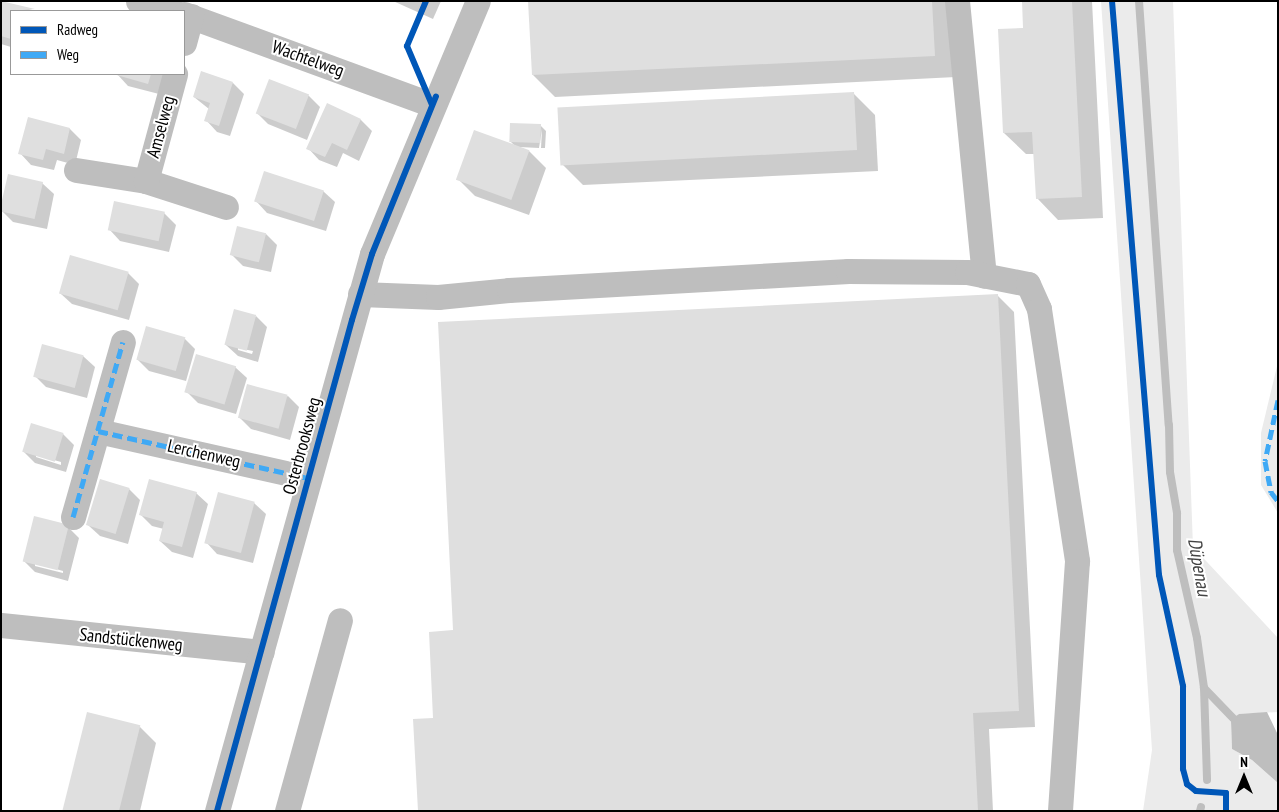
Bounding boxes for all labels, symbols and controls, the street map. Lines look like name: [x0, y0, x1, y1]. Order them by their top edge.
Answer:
legend: [10, 10, 185, 75]
text: Radweg: [57, 20, 98, 39]
street label: Wachtelweg: [269, 36, 347, 82]
text: Weg: [57, 45, 79, 64]
street label: Amselweg: [142, 94, 180, 160]
street label: Osterbrooksweg: [279, 395, 325, 497]
street label: Lerchenweg: [165, 435, 243, 473]
water label: Düpenau: [1183, 536, 1215, 598]
street label: Sandstückenweg: [78, 624, 184, 656]
north arrow: [1219, 752, 1269, 802]
text: N: [1240, 753, 1248, 771]

